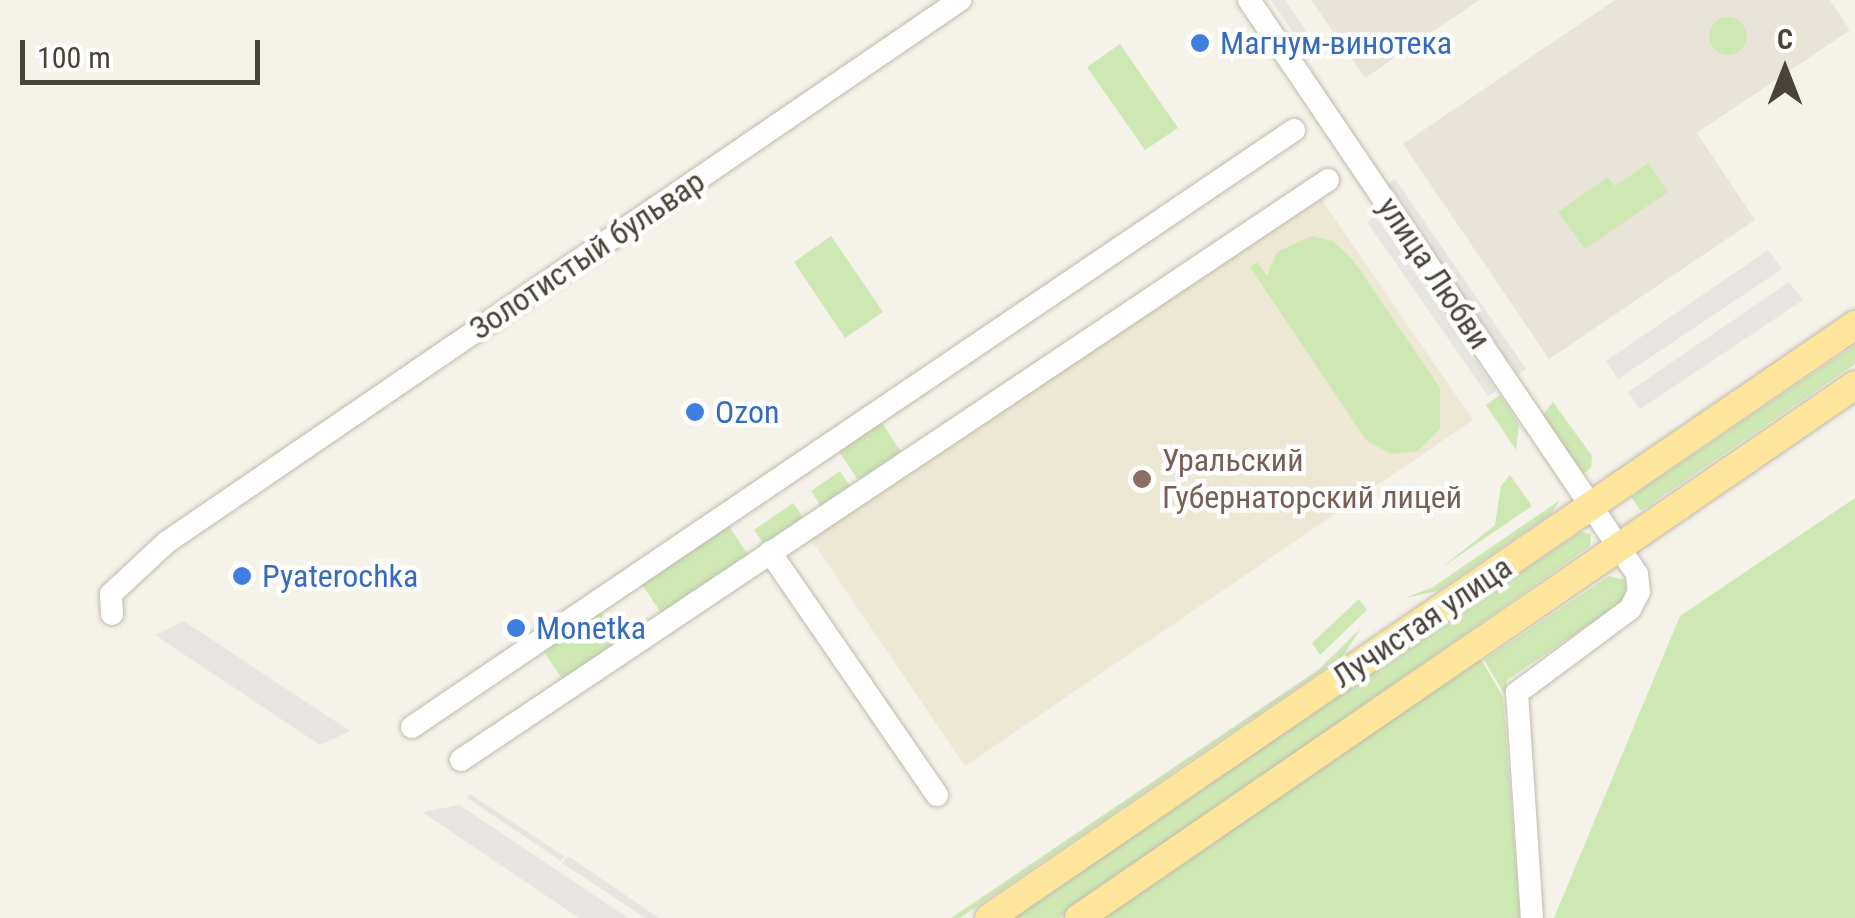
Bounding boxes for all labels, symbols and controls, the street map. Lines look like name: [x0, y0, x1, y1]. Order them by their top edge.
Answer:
scale bar: [25, 20, 265, 82]
north arrow: [1735, 20, 1835, 120]
text: С: [1777, 23, 1793, 56]
place label: Магнум-винотека: [1220, 24, 1452, 62]
marker: Магнум-винотека: [1189, 32, 1211, 54]
text: 100 m: [37, 40, 111, 75]
street label: Золотистый бульвар: [462, 162, 712, 348]
street label: улица Любви: [1369, 190, 1499, 356]
place label: Ozon: [715, 393, 780, 431]
marker: Ozon: [684, 401, 706, 423]
place label: Уральский Губернаторский лицей: [1162, 442, 1462, 517]
marker: Уральский Губернаторский лицей: [1131, 468, 1153, 490]
street label: Лучистая улица: [1325, 548, 1519, 696]
place label: Pyaterochka: [262, 557, 418, 595]
marker: Pyaterochka: [231, 565, 253, 587]
place label: Monetka: [536, 609, 646, 647]
marker: Monetka: [505, 617, 527, 639]

